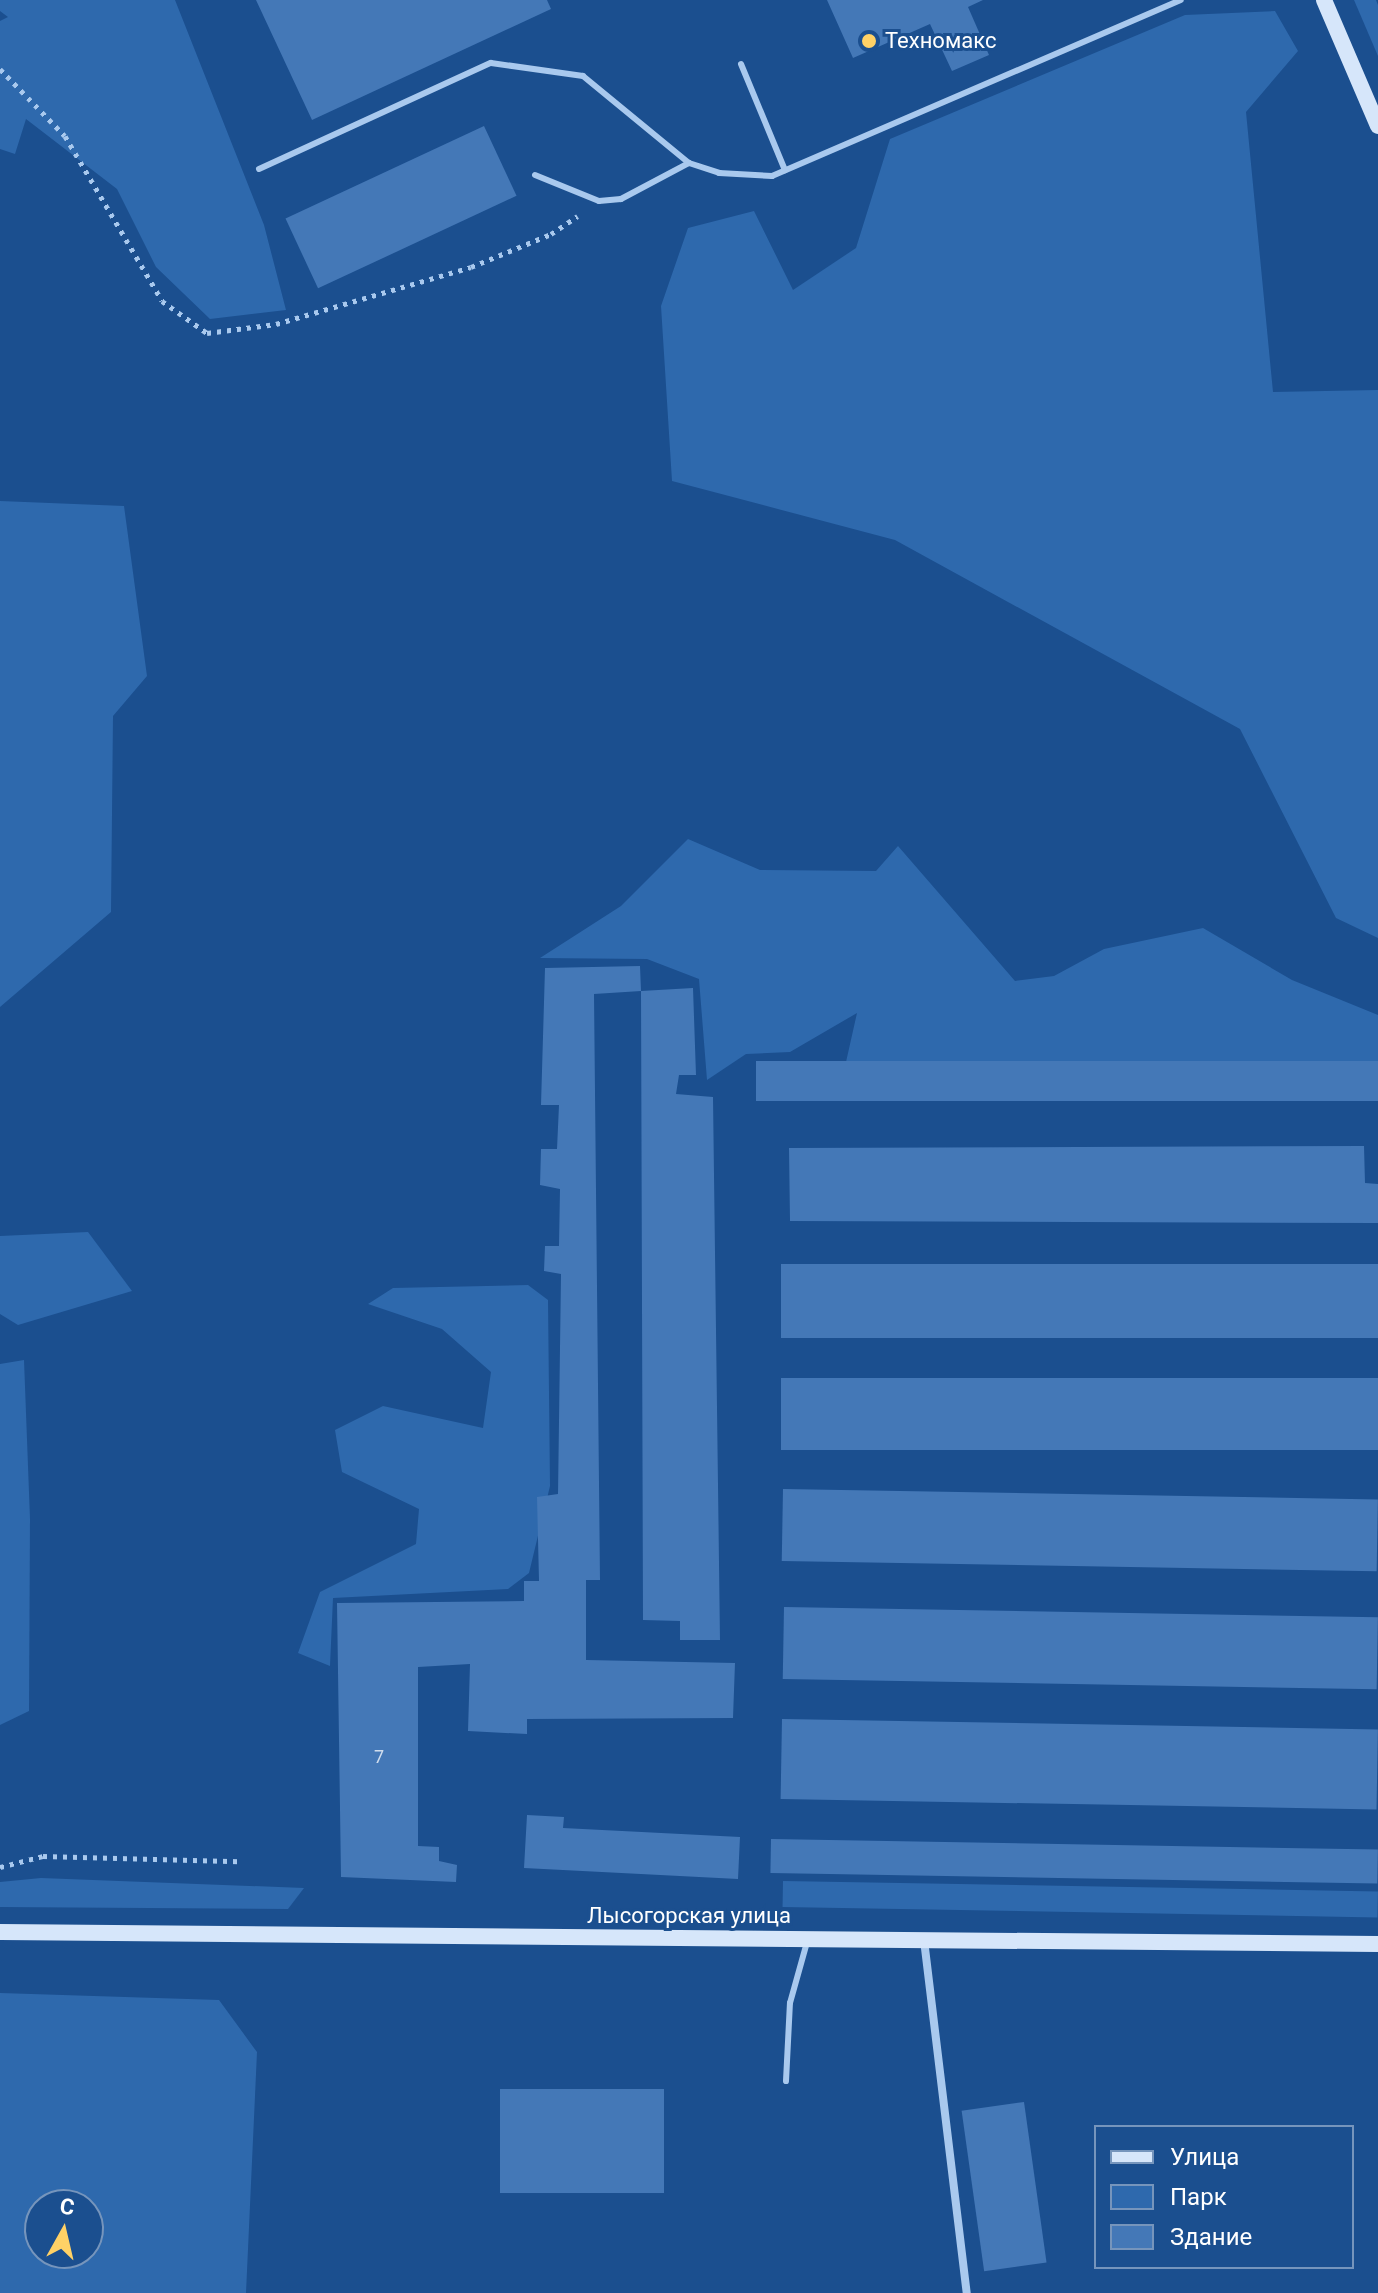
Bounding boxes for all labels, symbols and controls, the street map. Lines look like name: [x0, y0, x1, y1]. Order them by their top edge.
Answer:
place label: Техномакс: [885, 28, 996, 54]
marker: Техномакс: [860, 32, 878, 50]
house number: 7: [374, 1746, 384, 1768]
street label: Лысогорская улица: [587, 1903, 791, 1929]
legend: [1094, 2125, 1354, 2269]
text: Улица: [1170, 2143, 1239, 2171]
text: Парк: [1170, 2183, 1227, 2211]
north arrow: [24, 2189, 104, 2269]
text: С: [58, 2193, 76, 2220]
text: Здание: [1170, 2223, 1252, 2251]

